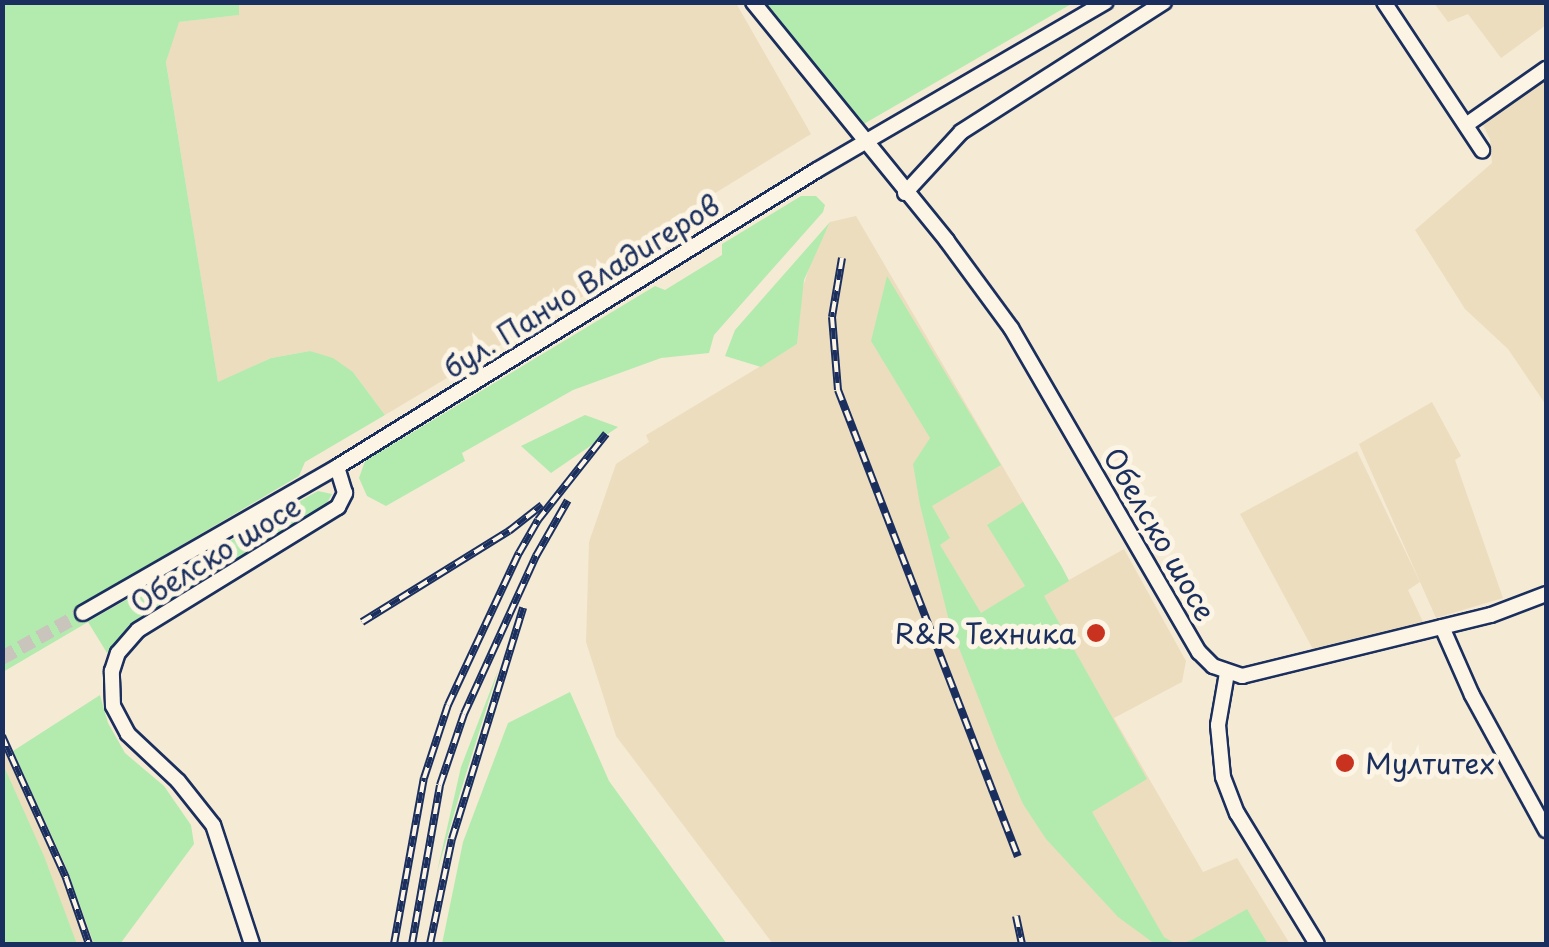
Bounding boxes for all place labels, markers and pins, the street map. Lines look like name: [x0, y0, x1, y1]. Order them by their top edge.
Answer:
place label: R&R Техника: [894, 616, 1076, 650]
marker: R&R Техника: [1085, 622, 1107, 644]
place label: Мултитех: [1365, 746, 1495, 780]
marker: Мултитех: [1334, 752, 1356, 774]

